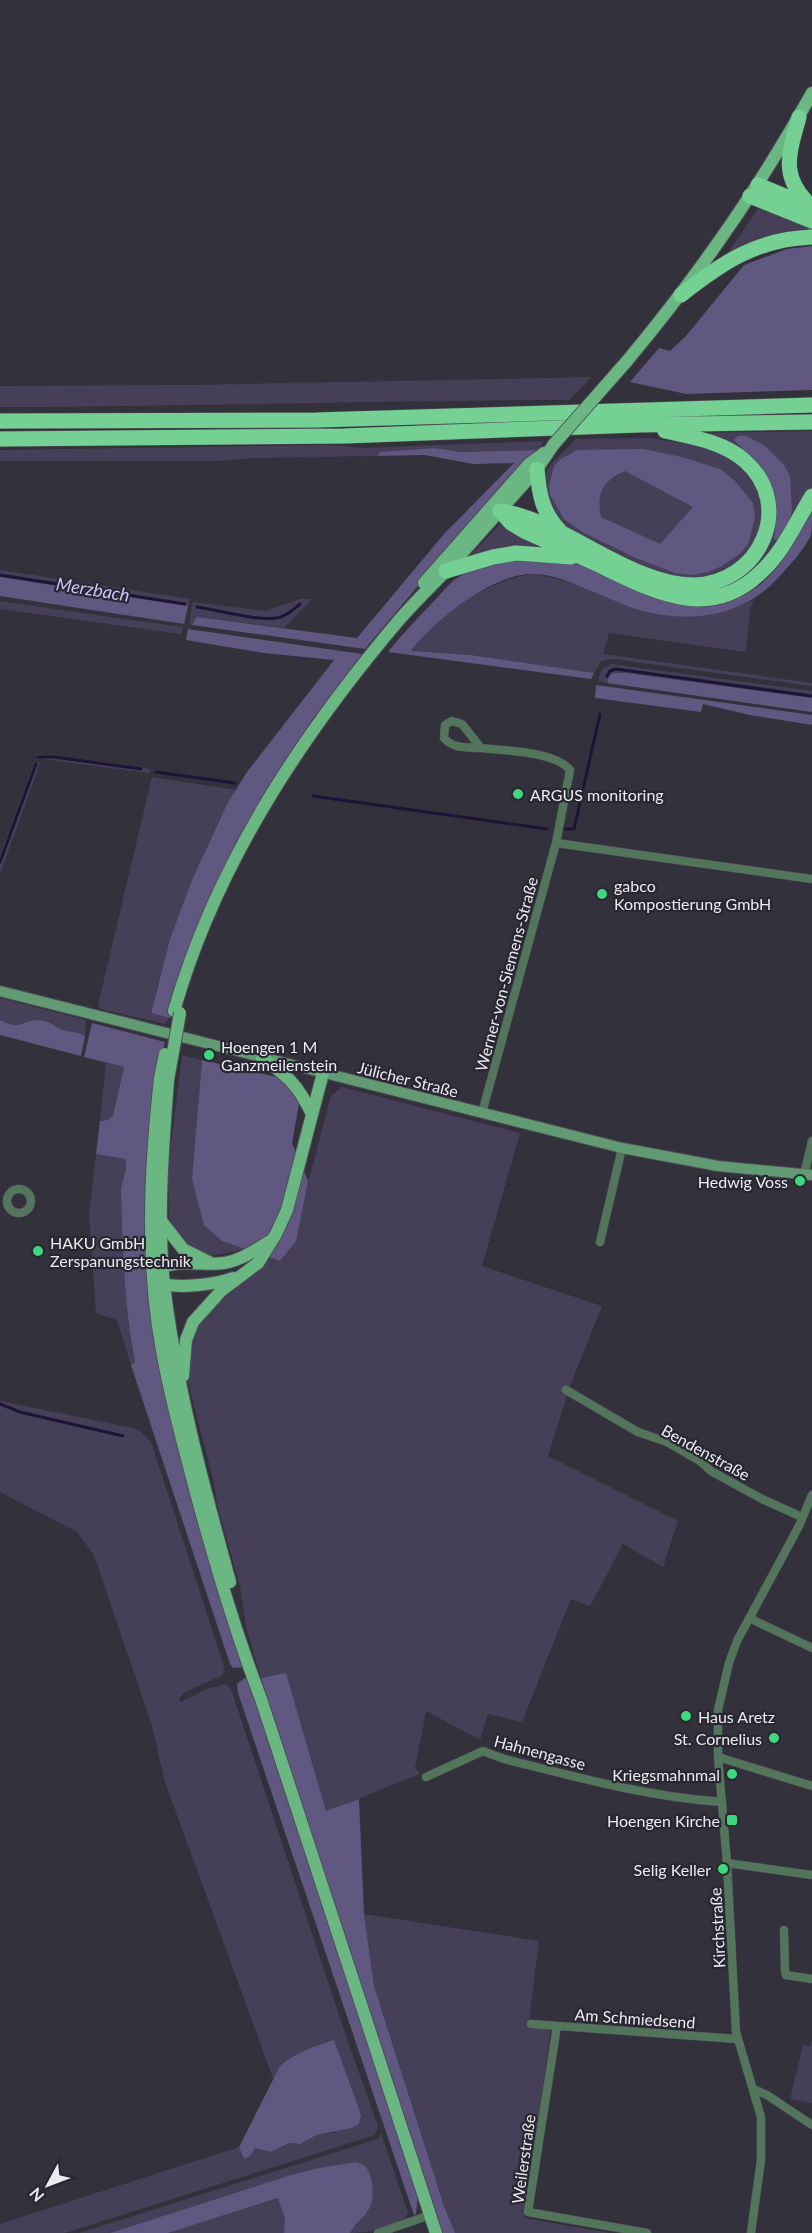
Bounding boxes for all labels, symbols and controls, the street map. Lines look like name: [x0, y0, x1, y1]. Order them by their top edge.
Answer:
water label: Merzbach: [55, 572, 131, 606]
place label: ARGUS monitoring: [530, 785, 664, 804]
marker: ARGUS monitoring: [511, 787, 525, 801]
street label: Werner-von-Siemens-Straße: [471, 875, 541, 1073]
place label: gabco Kompostierung GmbH: [614, 876, 771, 913]
marker: gabco Kompostierung GmbH: [595, 887, 609, 901]
place label: Hoengen 1 M Ganzmeilenstein: [221, 1037, 337, 1074]
marker: Hoengen 1 M Ganzmeilenstein: [202, 1048, 216, 1062]
street label: Jülicher Straße: [356, 1057, 460, 1101]
place label: Hedwig Voss: [698, 1172, 788, 1191]
marker: Hedwig Voss: [793, 1174, 807, 1188]
place label: HAKU GmbH Zerspanungstechnik: [50, 1233, 192, 1270]
marker: HAKU GmbH Zerspanungstechnik: [31, 1244, 45, 1258]
street label: Bendenstraße: [659, 1420, 753, 1484]
place label: Haus Aretz: [698, 1707, 775, 1726]
marker: Haus Aretz: [679, 1709, 693, 1723]
place label: St. Cornelius: [674, 1729, 762, 1748]
street label: Hahnengasse: [492, 1731, 588, 1773]
marker: St. Cornelius: [767, 1731, 781, 1745]
place label: Kriegsmahnmal: [612, 1765, 720, 1784]
marker: Kriegsmahnmal: [725, 1767, 739, 1781]
place label: Hoengen Kirche: [607, 1811, 720, 1830]
marker: Hoengen Kirche: [725, 1813, 739, 1827]
place label: Selig Keller: [634, 1860, 711, 1879]
marker: Selig Keller: [716, 1862, 730, 1876]
street label: Kirchstraße: [705, 1887, 729, 1969]
street label: Am Schmiedsend: [574, 2004, 696, 2032]
street label: Weilerstraße: [507, 2113, 539, 2205]
north arrow: [18, 2155, 78, 2215]
text: N: [25, 2184, 48, 2206]

